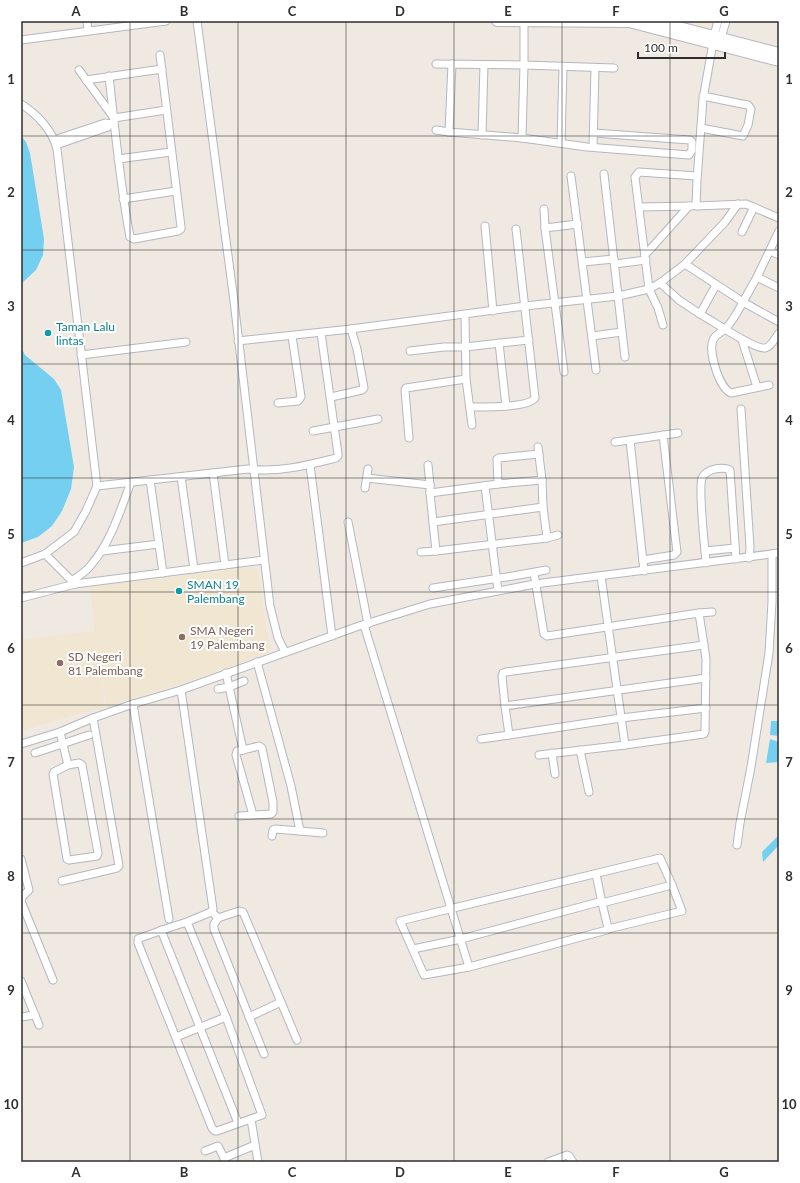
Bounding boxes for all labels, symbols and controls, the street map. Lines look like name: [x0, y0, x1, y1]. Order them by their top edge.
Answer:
text: A: [70, 3, 81, 19]
text: B: [180, 3, 189, 19]
text: C: [288, 3, 297, 19]
text: D: [395, 3, 405, 19]
text: E: [504, 3, 512, 19]
text: F: [612, 3, 620, 19]
text: G: [719, 3, 729, 19]
scale bar: [638, 34, 725, 60]
text: 100 m: [644, 40, 678, 55]
text: 1: [7, 71, 15, 87]
text: 1: [785, 71, 793, 87]
text: 2: [7, 184, 15, 200]
text: 2: [785, 184, 793, 200]
text: 3: [7, 298, 15, 314]
text: 3: [785, 298, 793, 314]
place label: Taman Lalu lintas: [56, 319, 115, 348]
marker: Taman Lalu lintas: [43, 328, 53, 338]
text: 4: [7, 412, 15, 428]
text: 4: [785, 412, 793, 428]
text: 5: [7, 526, 15, 542]
text: 5: [785, 526, 793, 542]
place label: SMAN 19 Palembang: [187, 577, 245, 606]
marker: SMAN 19 Palembang: [174, 586, 184, 596]
place label: SMA Negeri 19 Palembang: [190, 623, 265, 652]
marker: SMA Negeri 19 Palembang: [177, 632, 187, 642]
text: 6: [7, 640, 15, 656]
text: 6: [785, 640, 793, 656]
place label: SD Negeri 81 Palembang: [68, 649, 143, 678]
marker: SD Negeri 81 Palembang: [55, 658, 65, 668]
text: 7: [7, 754, 15, 770]
text: 7: [785, 754, 793, 770]
text: 8: [7, 868, 15, 884]
text: 8: [785, 868, 793, 884]
text: 9: [7, 982, 15, 998]
text: 9: [785, 982, 793, 998]
text: 10: [3, 1096, 19, 1112]
text: 10: [781, 1096, 797, 1112]
text: A: [70, 1164, 81, 1180]
text: B: [180, 1164, 189, 1180]
text: C: [288, 1164, 297, 1180]
text: D: [395, 1164, 405, 1180]
text: E: [504, 1164, 512, 1180]
text: F: [612, 1164, 620, 1180]
text: G: [719, 1164, 729, 1180]

